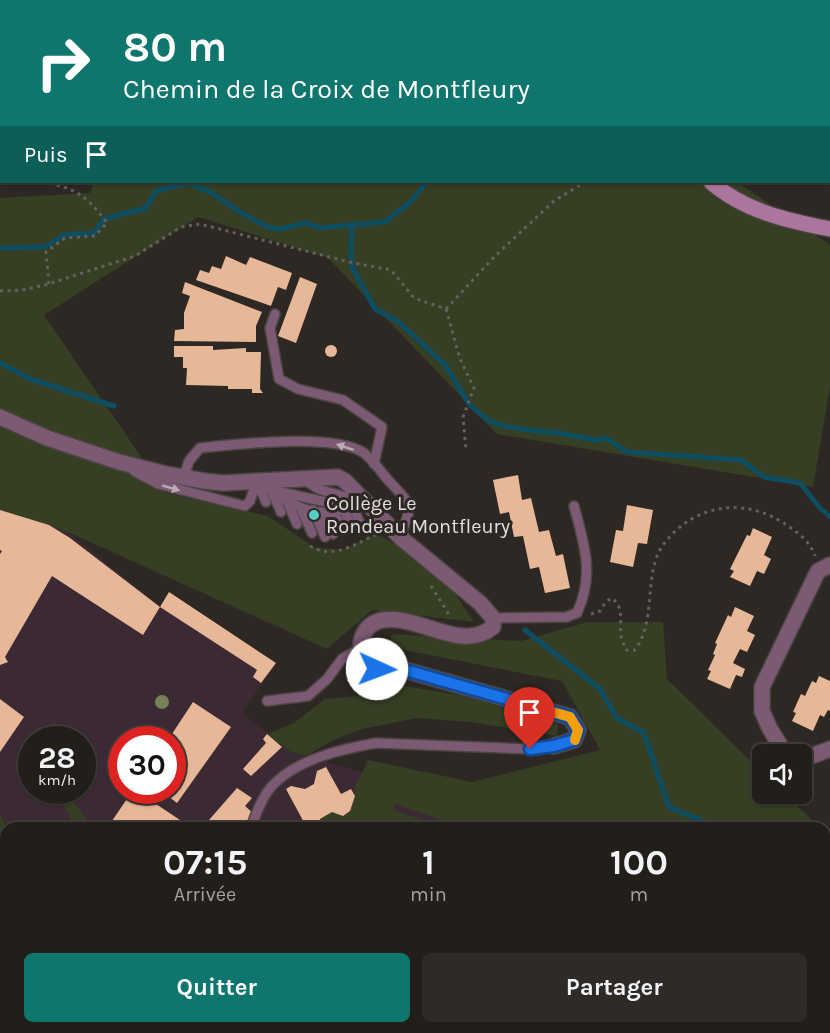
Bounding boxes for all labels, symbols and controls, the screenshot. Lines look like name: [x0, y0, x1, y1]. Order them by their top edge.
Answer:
text: 80 m: [123, 22, 227, 72]
icon: right: [24, 24, 102, 102]
text: Chemin de la Croix de Montfleury: [123, 73, 530, 105]
icon: arrive: [80, 138, 113, 171]
text: Puis: [24, 142, 68, 168]
one-way arrow: [336, 441, 354, 451]
one-way arrow: [162, 484, 180, 493]
place label: Collège Le Rondeau Montfleury: [326, 492, 510, 538]
marker: Collège Le Rondeau Montfleury: [307, 508, 321, 522]
position arrow: [345, 637, 409, 701]
pin: [504, 687, 555, 749]
icon: arrive: [513, 696, 546, 729]
speed limit sign: 30: [108, 726, 186, 804]
text: 28: [38, 740, 76, 776]
map controls: [752, 744, 812, 804]
button: sound: [752, 744, 812, 804]
text: km/h: [38, 771, 76, 789]
text: 07:15: [163, 841, 247, 883]
text: 1: [422, 841, 435, 883]
text: 100: [610, 841, 668, 883]
text: Arrivée: [174, 883, 236, 906]
text: min: [410, 883, 447, 906]
text: m: [630, 883, 648, 906]
button: Quitter: [24, 953, 410, 1022]
button: Partager: [422, 953, 807, 1022]

